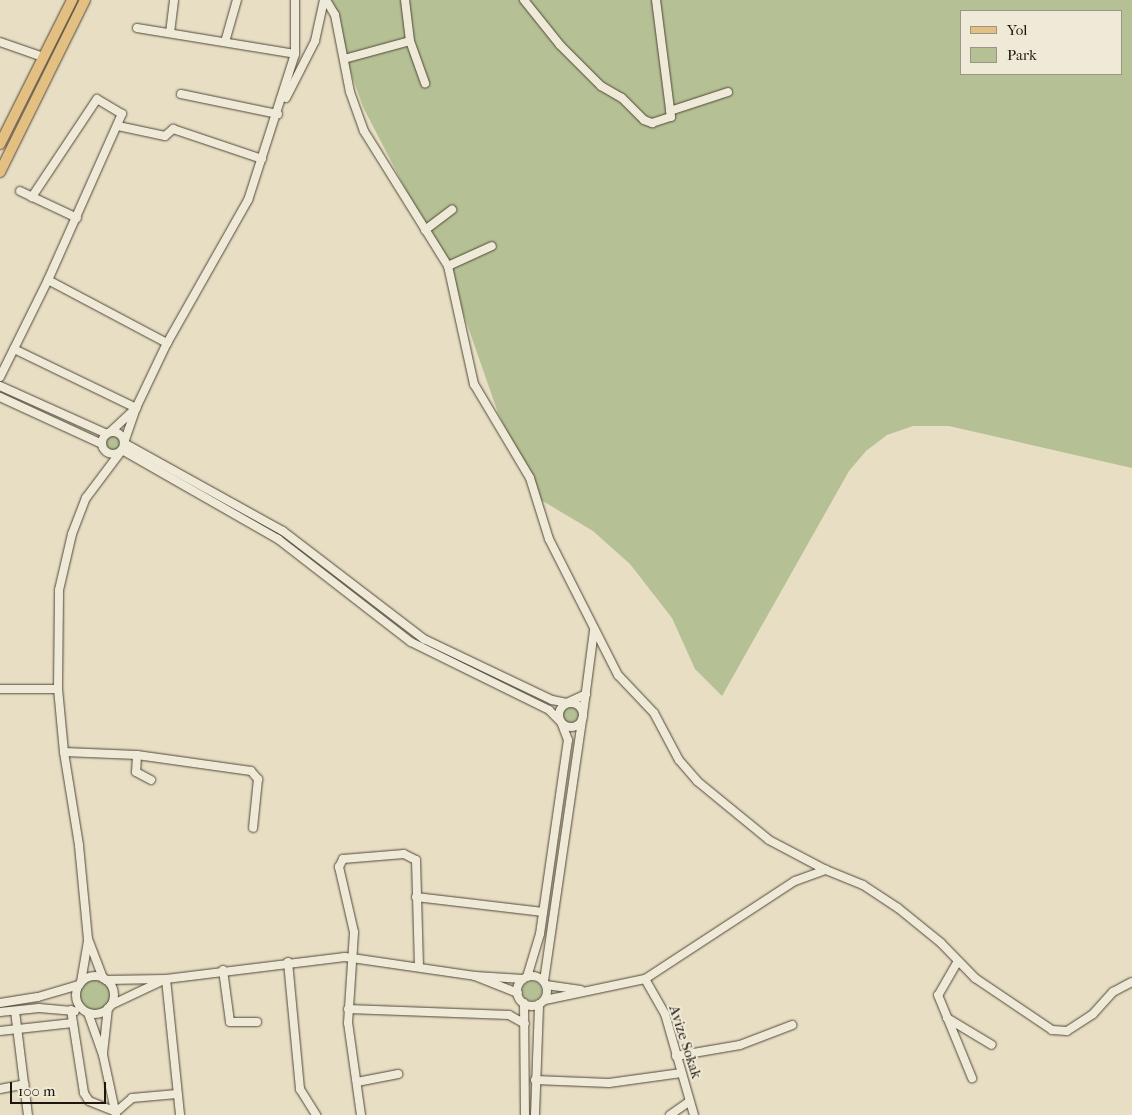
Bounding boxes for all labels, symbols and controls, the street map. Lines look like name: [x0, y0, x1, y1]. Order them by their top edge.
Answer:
legend: [960, 10, 1122, 75]
text: Yol: [1007, 21, 1027, 39]
text: Park: [1007, 46, 1037, 64]
street label: Avize Sokak: [665, 1003, 705, 1081]
scale bar: [12, 1072, 109, 1104]
text: 100 m: [18, 1082, 56, 1100]

